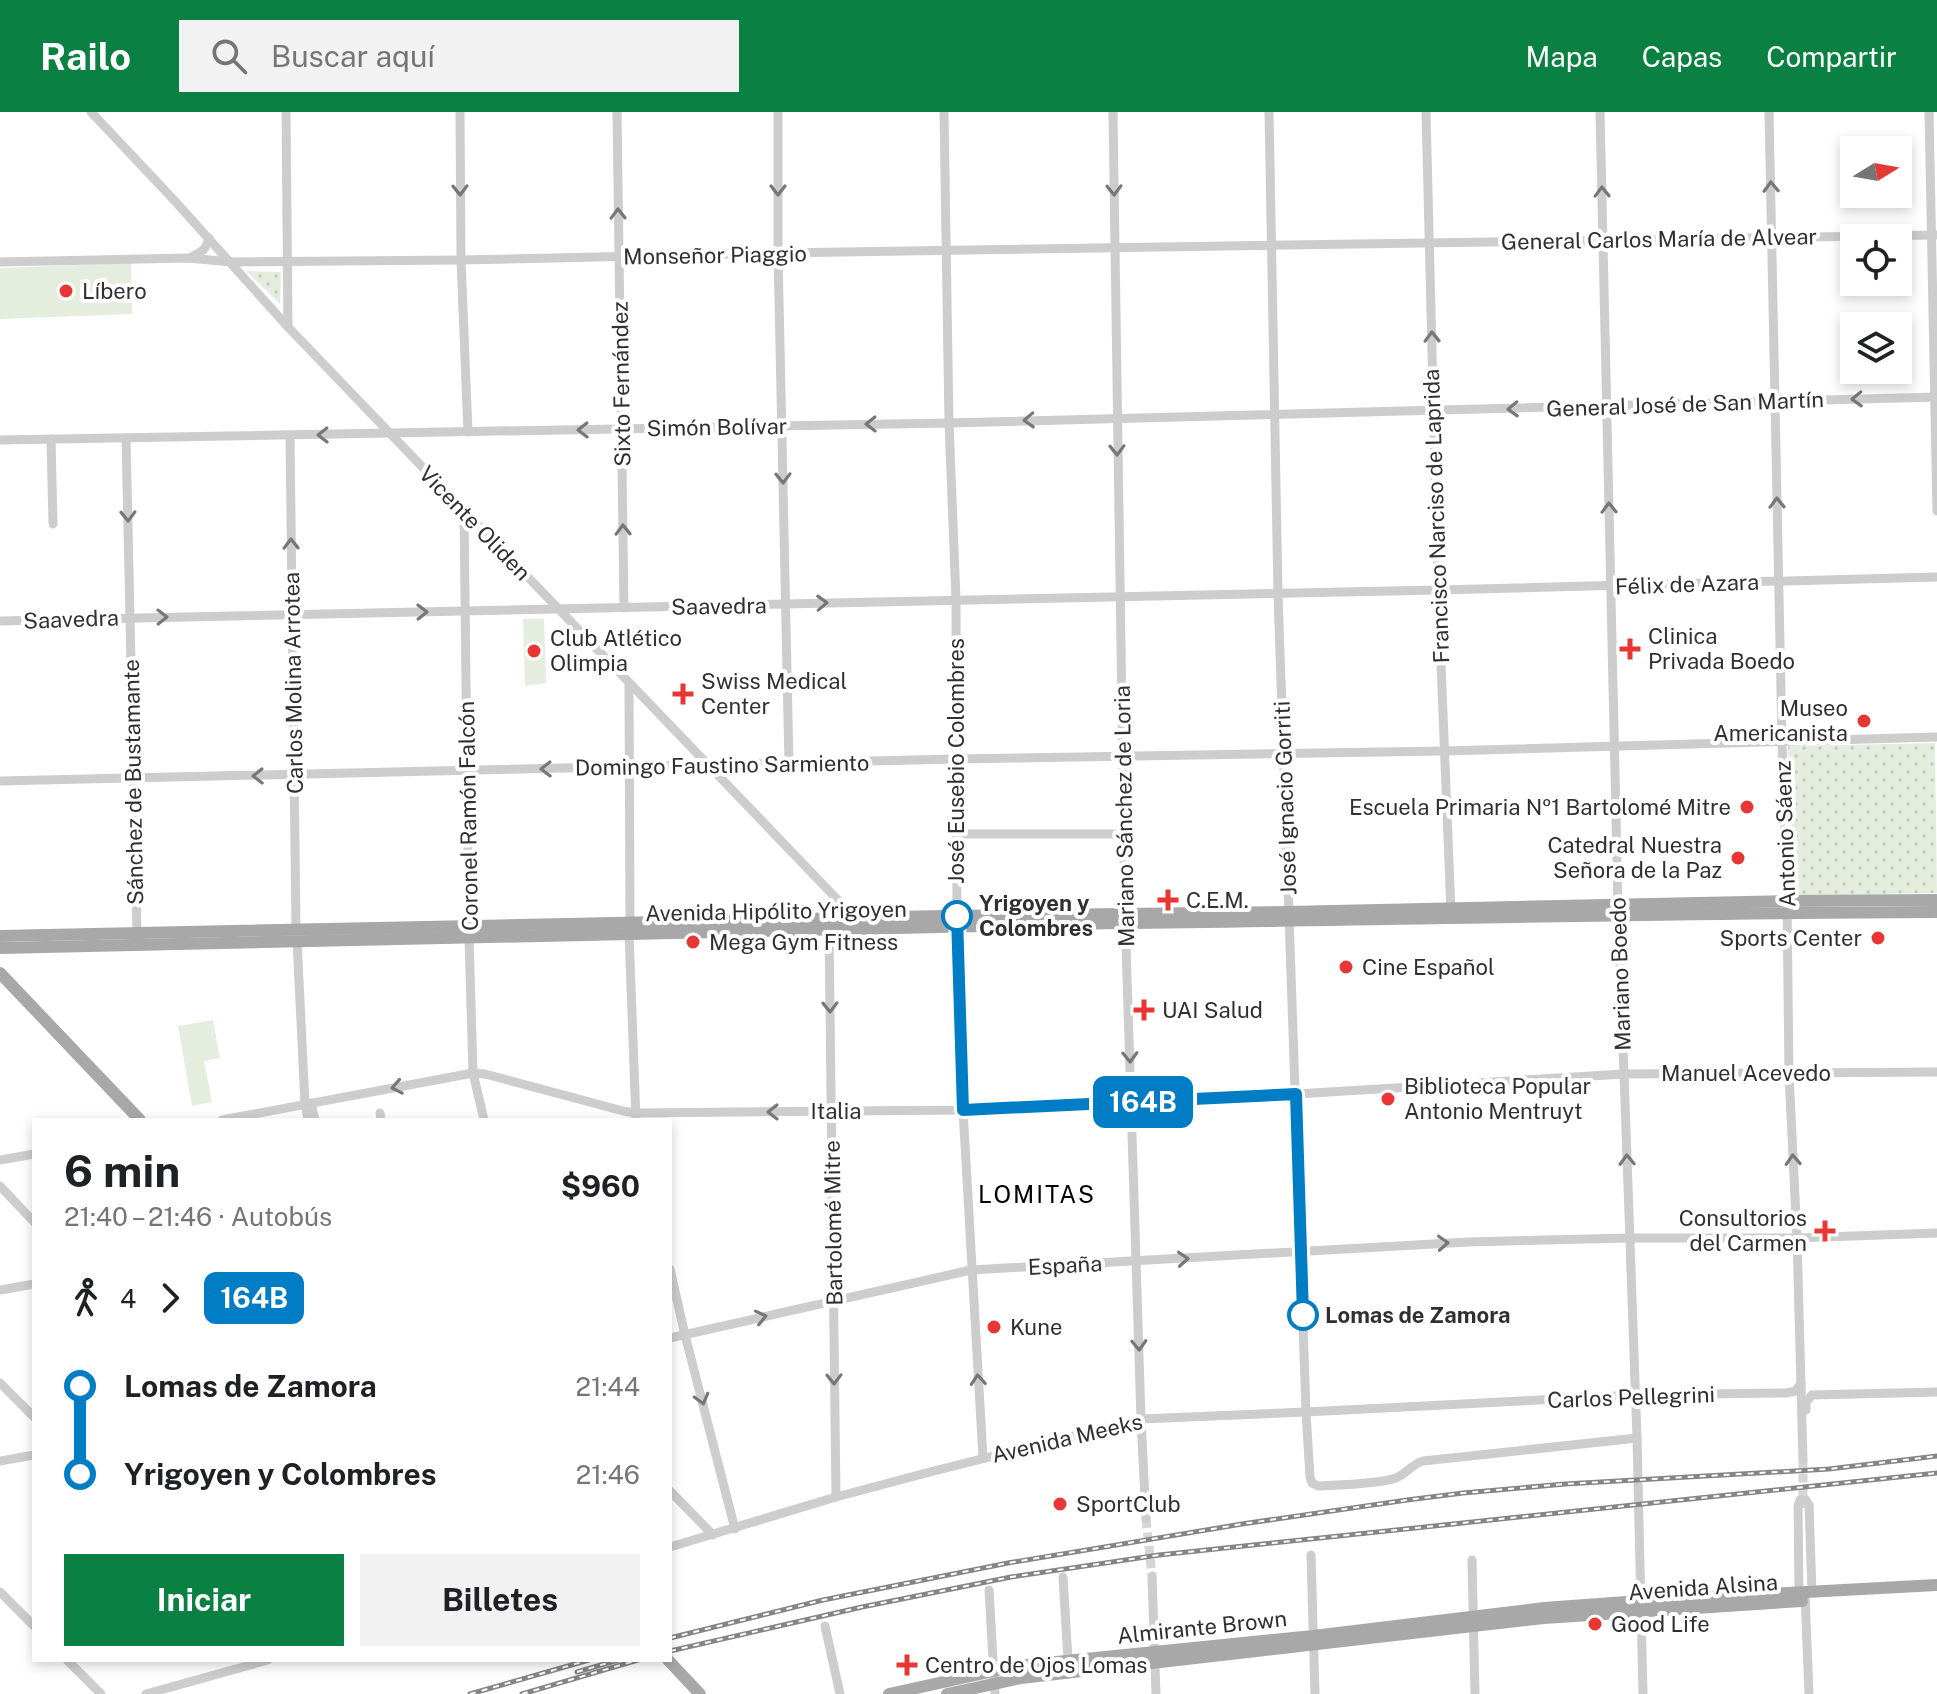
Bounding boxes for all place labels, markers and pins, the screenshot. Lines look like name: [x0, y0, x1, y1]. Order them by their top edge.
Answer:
place label: Líbero: [82, 278, 147, 304]
marker: Líbero: [57, 282, 75, 300]
place label: Clinica Privada Boedo: [1648, 623, 1795, 674]
place label: Club Atlético Olimpia: [550, 625, 682, 676]
marker: Clinica Privada Boedo: [1619, 638, 1641, 660]
marker: Club Atlético Olimpia: [525, 642, 543, 660]
place label: Swiss Medical Center: [701, 668, 847, 719]
marker: Swiss Medical Center: [672, 683, 694, 705]
place label: Museo Americanista: [1713, 695, 1848, 746]
marker: Museo Americanista: [1855, 712, 1873, 730]
place label: Escuela Primaria Nº1 Bartolomé Mitre: [1349, 794, 1731, 820]
marker: Escuela Primaria Nº1 Bartolomé Mitre: [1738, 798, 1756, 816]
place label: Catedral Nuestra Señora de la Paz: [1547, 832, 1722, 883]
marker: Catedral Nuestra Señora de la Paz: [1729, 849, 1747, 867]
place label: C.E.M.: [1186, 887, 1249, 913]
marker: C.E.M.: [1157, 889, 1179, 911]
place label: Yrigoyen y Colombres: [979, 890, 1093, 941]
marker: Yrigoyen y Colombres: [942, 901, 972, 931]
place label: Sports Center: [1719, 925, 1862, 951]
place label: Mega Gym Fitness: [709, 929, 898, 955]
marker: Sports Center: [1869, 929, 1887, 947]
marker: Mega Gym Fitness: [684, 933, 702, 951]
place label: Cine Español: [1362, 954, 1495, 980]
marker: Cine Español: [1337, 958, 1355, 976]
place label: UAI Salud: [1162, 997, 1263, 1023]
marker: UAI Salud: [1133, 999, 1155, 1021]
place label: Biblioteca Popular Antonio Mentruyt: [1404, 1073, 1591, 1124]
marker: Biblioteca Popular Antonio Mentruyt: [1379, 1090, 1397, 1108]
place label: Consultorios del Carmen: [1679, 1205, 1807, 1256]
marker: Consultorios del Carmen: [1814, 1220, 1836, 1242]
marker: Lomas de Zamora: [1288, 1300, 1318, 1330]
place label: Lomas de Zamora: [1325, 1302, 1510, 1328]
place label: Kune: [1010, 1314, 1062, 1340]
marker: Kune: [985, 1318, 1003, 1336]
place label: SportClub: [1076, 1491, 1181, 1517]
marker: SportClub: [1051, 1495, 1069, 1513]
place label: Good Life: [1611, 1611, 1710, 1637]
marker: Good Life: [1586, 1615, 1604, 1633]
place label: Centro de Ojos Lomas: [925, 1652, 1148, 1678]
marker: Centro de Ojos Lomas: [896, 1654, 918, 1676]

